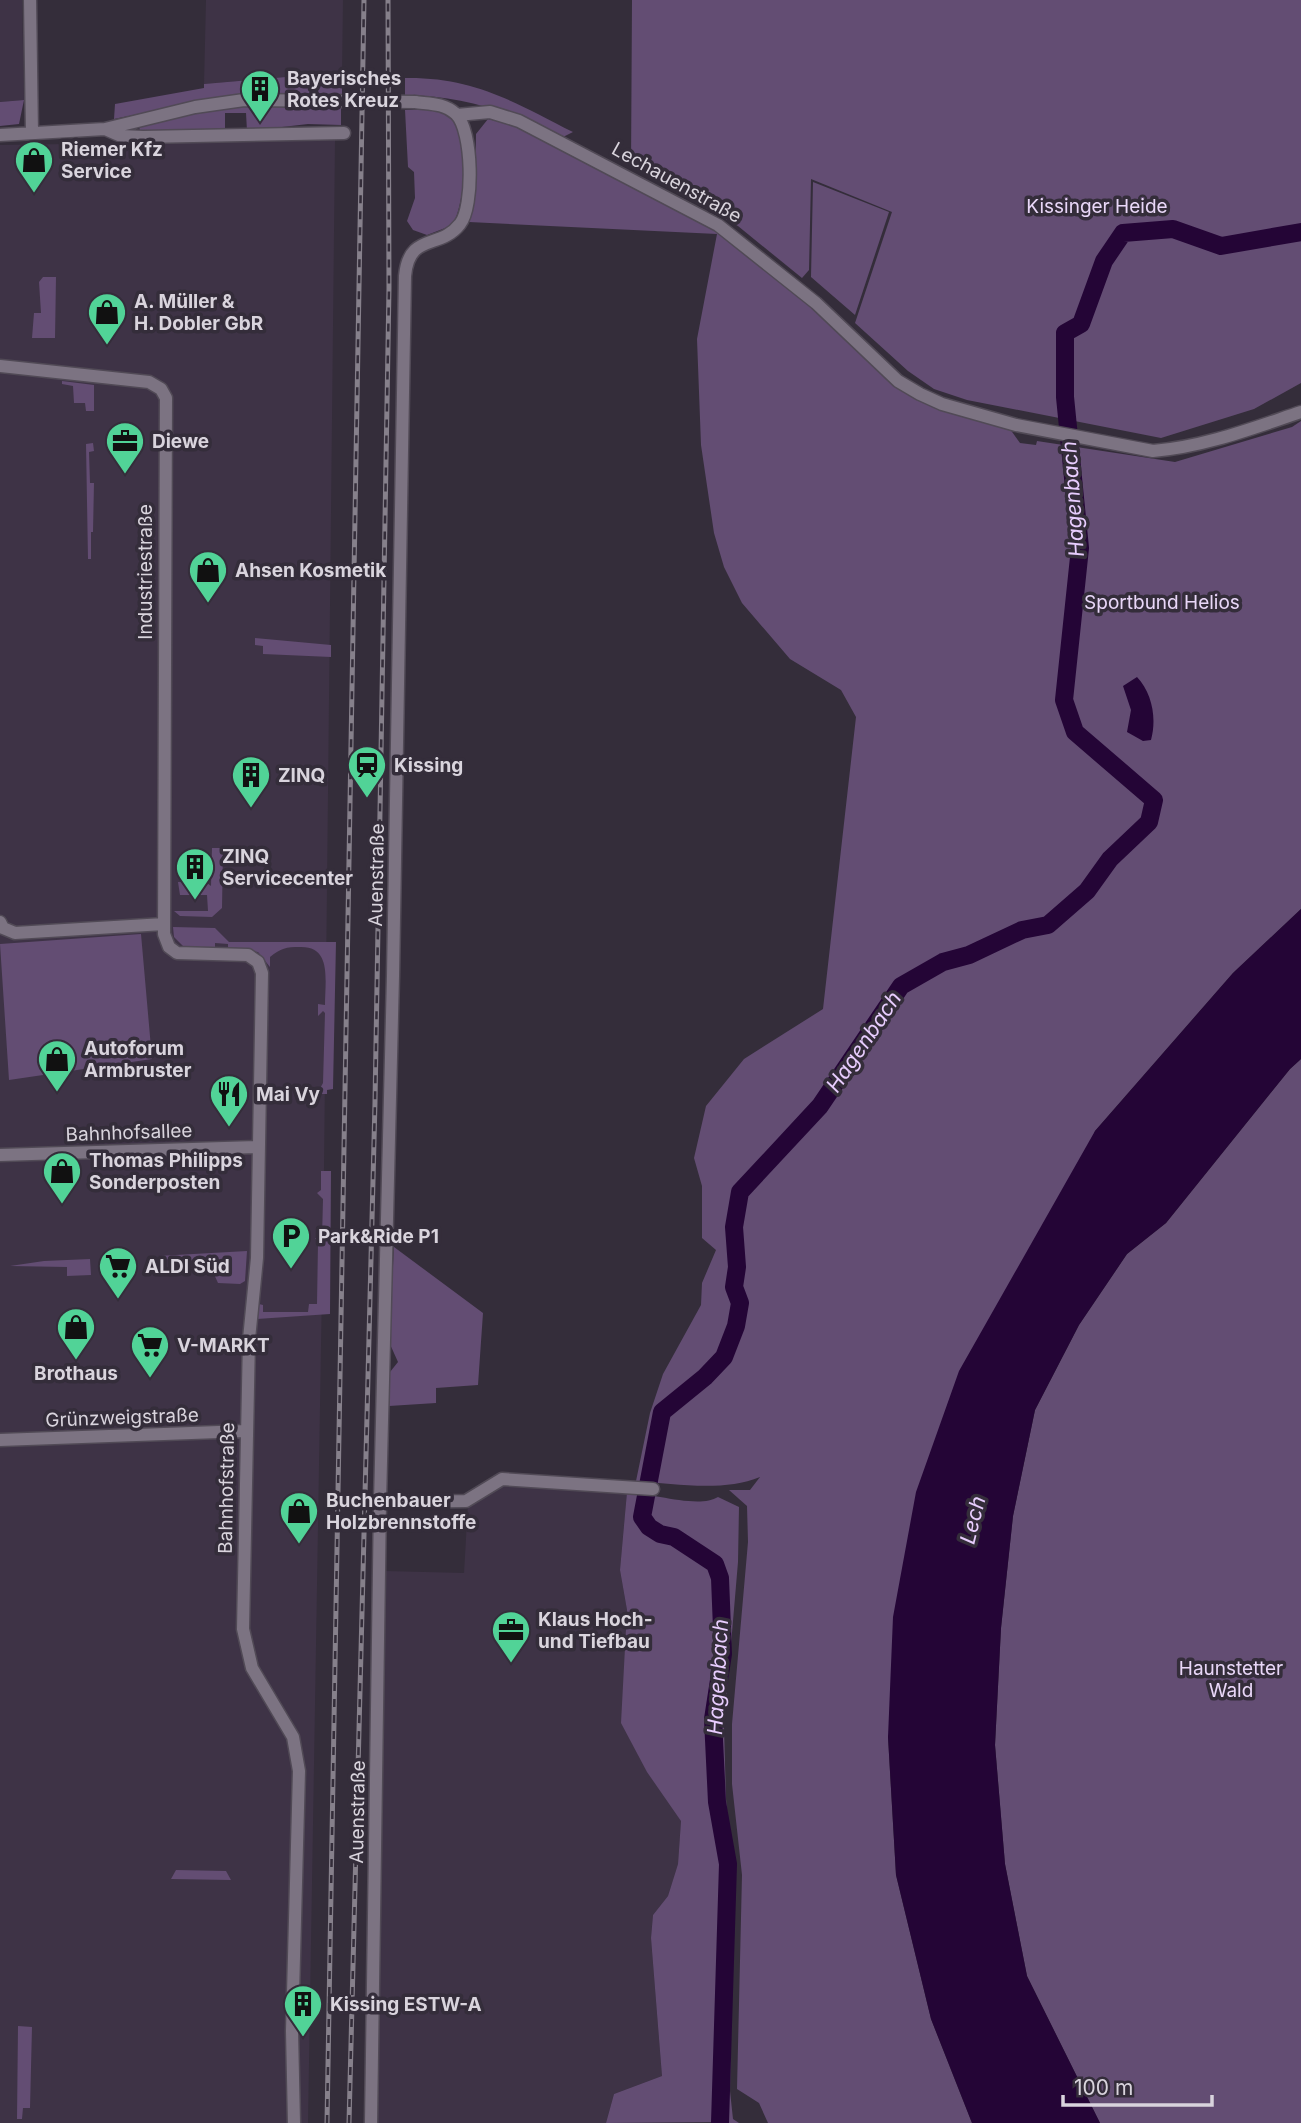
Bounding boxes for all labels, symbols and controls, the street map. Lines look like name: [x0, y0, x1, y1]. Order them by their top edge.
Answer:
place label: Bayerisches Rotes Kreuz: [287, 67, 401, 112]
building icon: Bayerisches Rotes Kreuz: [239, 68, 281, 123]
street label: Lechauenstraße: [608, 137, 746, 228]
place label: Riemer Kfz Service: [61, 138, 163, 183]
shop icon: Riemer Kfz Service: [13, 139, 55, 194]
park label: Kissinger Heide: [1026, 195, 1168, 218]
place label: A. Müller & H. Dobler GbR: [134, 290, 264, 335]
shop icon: A. Müller & H. Dobler GbR: [86, 291, 128, 346]
office icon: Diewe: [104, 420, 146, 475]
place label: Diewe: [152, 430, 209, 453]
water label: Hagenbach: [1056, 440, 1089, 558]
street label: Industriestraße: [134, 504, 157, 640]
shop icon: Ahsen Kosmetik: [187, 549, 229, 604]
place label: Ahsen Kosmetik: [235, 559, 386, 582]
park label: Sportbund Helios: [1084, 591, 1240, 614]
station icon: Kissing: [346, 744, 388, 799]
building icon: ZINQ: [230, 754, 272, 809]
place label: Kissing: [394, 754, 463, 777]
place label: ZINQ: [278, 764, 325, 787]
street label: Auenstraße: [364, 823, 389, 927]
place label: ZINQ Servicecenter: [222, 845, 353, 890]
building icon: ZINQ Servicecenter: [174, 846, 216, 901]
water label: Hagenbach: [821, 987, 906, 1097]
place label: Autoforum Armbruster: [84, 1037, 192, 1082]
shop icon: Autoforum Armbruster: [36, 1038, 78, 1093]
restaurant icon: Mai Vy: [208, 1073, 250, 1128]
place label: Mai Vy: [256, 1083, 321, 1106]
street label: Bahnhofsallee: [65, 1119, 193, 1146]
place label: Thomas Philipps Sonderposten: [89, 1149, 243, 1194]
shop icon: Thomas Philipps Sonderposten: [41, 1150, 83, 1205]
parking icon: Park&Ride P1: [270, 1215, 312, 1270]
place label: Park&Ride P1: [318, 1225, 439, 1248]
supermarket icon: ALDI Süd: [97, 1245, 139, 1300]
place label: ALDI Süd: [145, 1255, 230, 1278]
shop icon: Brothaus: [55, 1306, 97, 1361]
supermarket icon: V-MARKT: [129, 1324, 171, 1379]
place label: V-MARKT: [177, 1334, 270, 1357]
place label: Brothaus: [34, 1362, 118, 1385]
street label: Grünzweigstraße: [45, 1403, 199, 1432]
street label: Bahnhofstraße: [214, 1422, 239, 1554]
place label: Buchenbauer Holzbrennstoffe: [326, 1489, 476, 1534]
shop icon: Buchenbauer Holzbrennstoffe: [278, 1490, 320, 1545]
water label: Lech: [955, 1493, 990, 1546]
place label: Klaus Hoch- und Tiefbau: [538, 1608, 653, 1653]
office icon: Klaus Hoch- und Tiefbau: [490, 1609, 532, 1664]
water label: Hagenbach: [702, 1618, 733, 1736]
park label: Haunstetter Wald: [1179, 1657, 1283, 1702]
street label: Auenstraße: [345, 1760, 370, 1864]
building icon: Kissing ESTW-A: [282, 1983, 324, 2038]
place label: Kissing ESTW-A: [330, 1993, 482, 2016]
scale bar: [1063, 2064, 1212, 2108]
text: 100 m: [1074, 2075, 1133, 2100]

